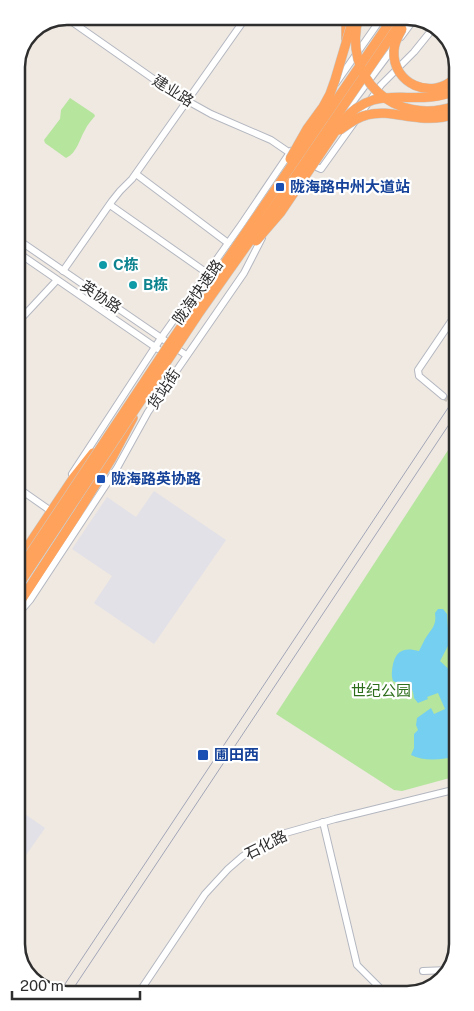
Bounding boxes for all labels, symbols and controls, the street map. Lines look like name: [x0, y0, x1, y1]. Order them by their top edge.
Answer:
street label: 建业路: [150, 71, 197, 110]
place label: 陇海路中州大道站: [290, 178, 410, 195]
marker: 陇海路中州大道站: [274, 181, 286, 193]
place label: C栋: [113, 256, 139, 273]
street label: 陇海快速路: [169, 256, 226, 327]
marker: C栋: [97, 259, 109, 271]
place label: B栋: [143, 276, 168, 293]
street label: 英协路: [78, 277, 125, 316]
marker: B栋: [127, 279, 139, 291]
street label: 货站街: [144, 365, 183, 412]
place label: 陇海路英协路: [111, 470, 201, 487]
marker: 陇海路英协路: [95, 473, 107, 485]
park label: 世纪公园: [351, 682, 411, 699]
place label: 圃田西: [214, 746, 259, 763]
marker: 圃田西: [196, 748, 210, 762]
street label: 石化路: [242, 827, 290, 862]
scale bar: [12, 968, 140, 1000]
text: 200 m: [20, 977, 64, 994]

